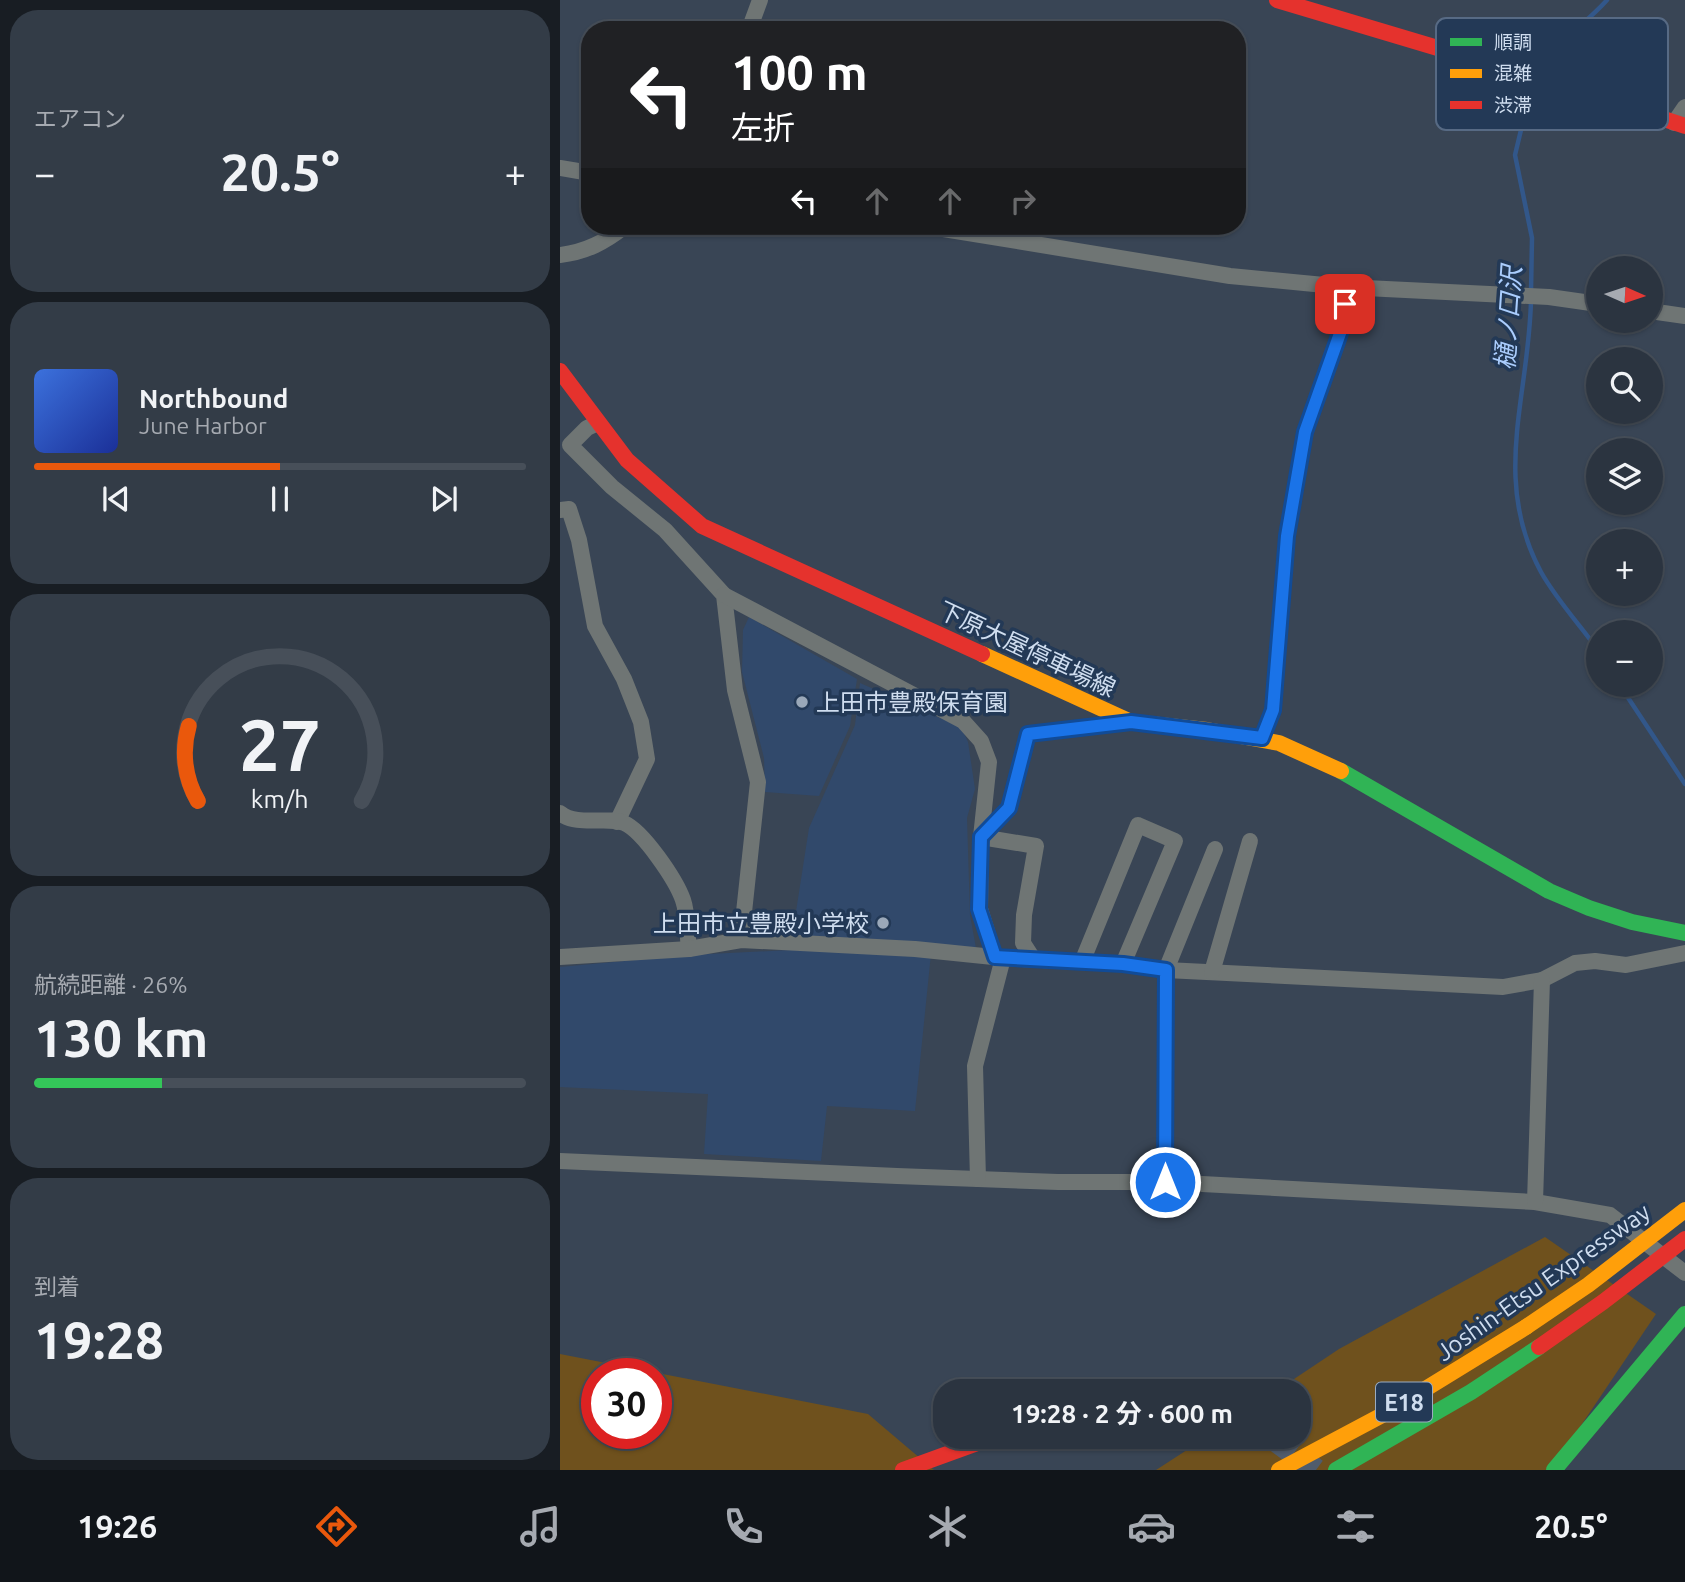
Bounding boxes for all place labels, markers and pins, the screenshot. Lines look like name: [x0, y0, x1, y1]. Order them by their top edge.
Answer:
pin: [1315, 274, 1375, 334]
place label: 上田市豊殿保育園: [816, 689, 1008, 716]
marker: 上田市豊殿保育園: [794, 694, 810, 710]
place label: 上田市立豊殿小学校: [653, 910, 869, 937]
marker: 上田市立豊殿小学校: [875, 915, 891, 931]

